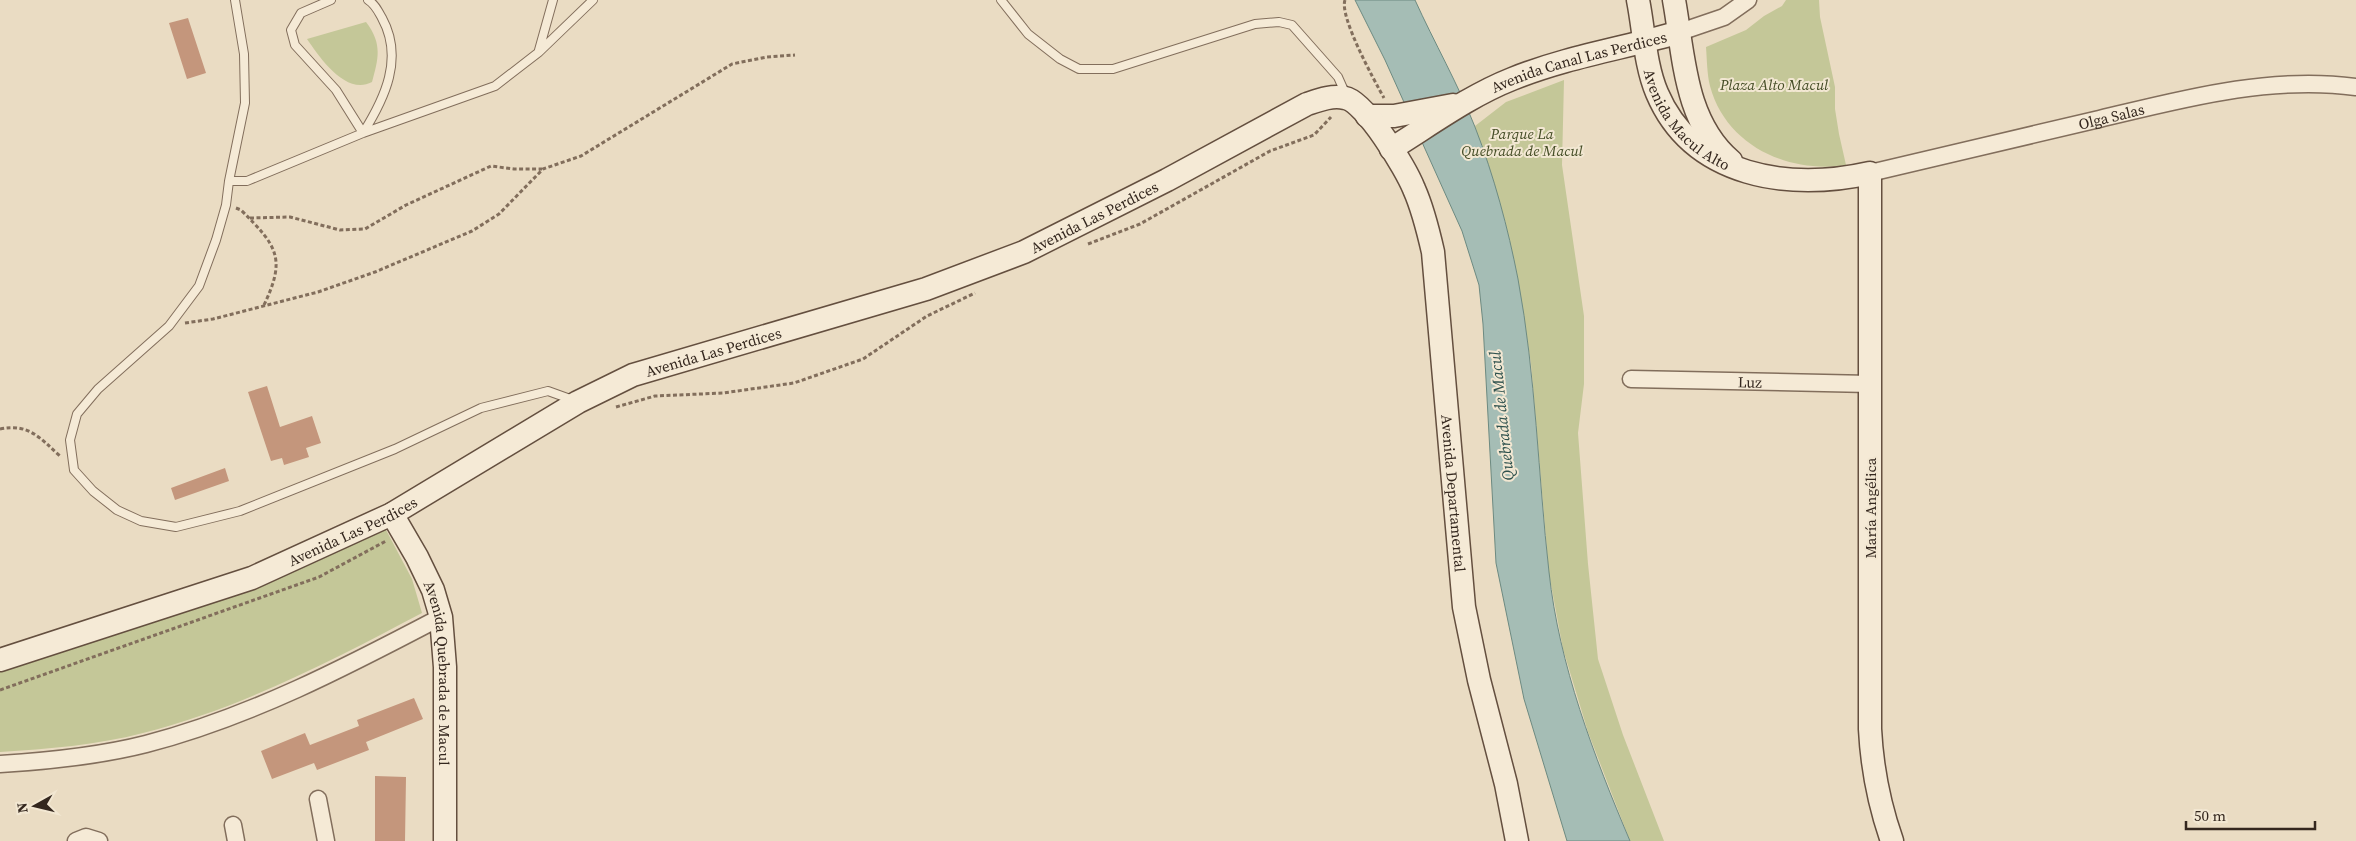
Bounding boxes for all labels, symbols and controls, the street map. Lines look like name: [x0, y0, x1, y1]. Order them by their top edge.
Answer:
street label: Avenida Canal Las Perdices: [1487, 26, 1669, 97]
street label: Avenida Macul Alto: [1639, 67, 1734, 175]
park label: Plaza Alto Macul: [1719, 74, 1829, 95]
street label: Olga Salas: [2076, 98, 2146, 134]
park label: Parque La Quebrada de Macul: [1461, 123, 1584, 161]
street label: Avenida Las Perdices: [1027, 176, 1162, 258]
street label: Avenida Las Perdices: [643, 322, 784, 381]
water label: Quebrada de Macul: [1483, 350, 1519, 482]
street label: Luz: [1738, 371, 1762, 392]
street label: Avenida Departamental: [1437, 414, 1471, 573]
street label: María Angélica: [1860, 457, 1881, 558]
street label: Avenida Las Perdices: [285, 491, 421, 571]
street label: Avenida Quebrada de Macul: [419, 577, 456, 766]
north arrow: [10, 781, 60, 831]
scale bar: [2186, 798, 2315, 830]
text: N: [12, 801, 33, 814]
text: 50 m: [2194, 805, 2226, 826]

